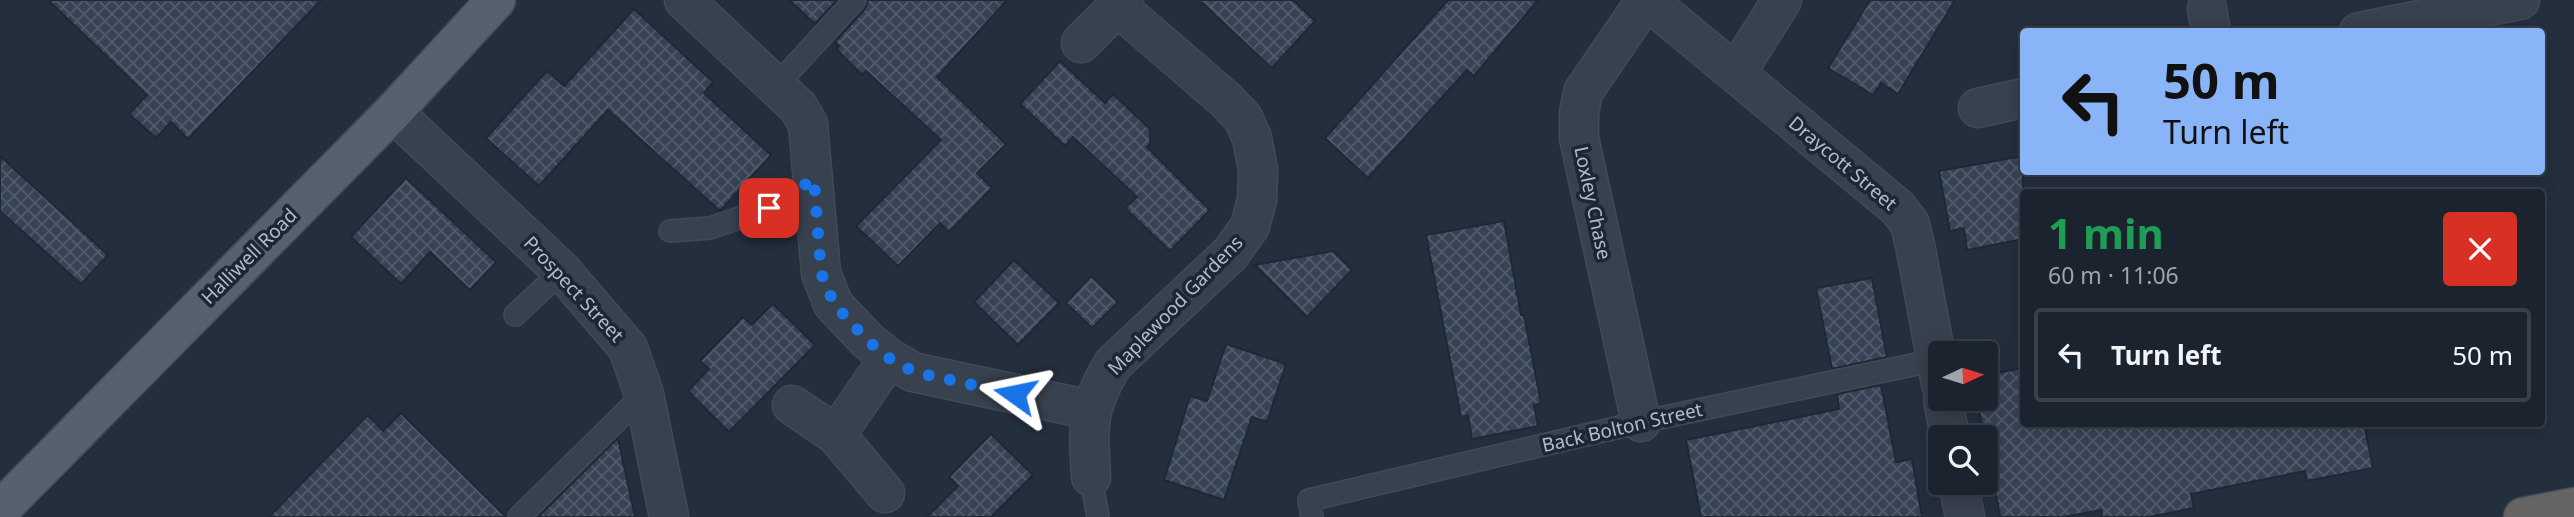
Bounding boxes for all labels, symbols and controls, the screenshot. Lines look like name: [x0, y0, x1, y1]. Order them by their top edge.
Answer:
text: 50 m: [2163, 47, 2280, 113]
icon: left: [2048, 56, 2139, 147]
street label: Draycott Street: [1783, 110, 1903, 216]
text: Turn left: [2163, 110, 2289, 153]
street label: Loxley Chase: [1568, 144, 1618, 262]
pin: [739, 178, 799, 238]
icon: arrive: [750, 189, 788, 227]
street label: Halliwell Road: [195, 202, 303, 310]
text: 1 min: [2048, 204, 2164, 261]
button: close: [2443, 212, 2517, 286]
street label: Prospect Street: [518, 230, 630, 348]
street label: Maplewood Gardens: [1102, 230, 1248, 380]
text: 60 m · 11:06: [2048, 259, 2179, 291]
icon: left: [2052, 336, 2090, 374]
text: Turn left: [2111, 337, 2222, 373]
text: 50 m: [2452, 337, 2513, 373]
north arrow: [1928, 341, 1998, 411]
map controls: [1928, 341, 1998, 495]
position arrow: [978, 357, 1052, 431]
street label: Back Bolton Street: [1539, 396, 1705, 458]
button: search: [1928, 425, 1998, 495]

